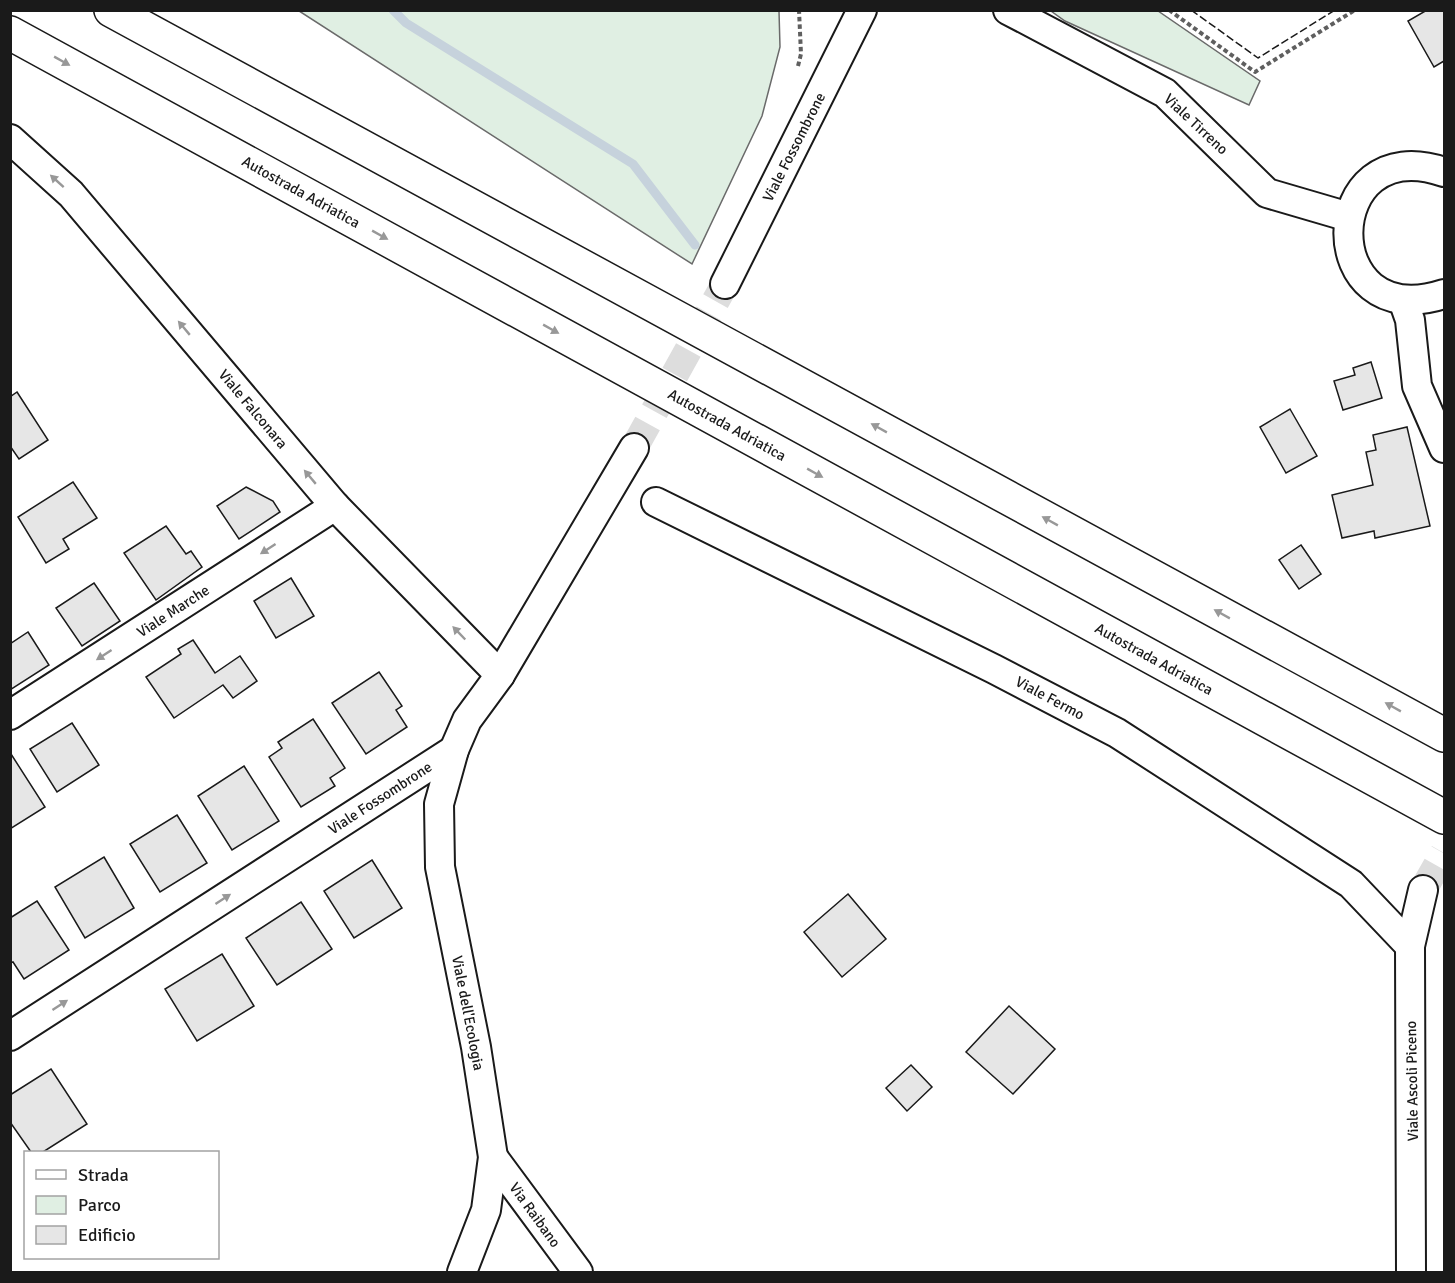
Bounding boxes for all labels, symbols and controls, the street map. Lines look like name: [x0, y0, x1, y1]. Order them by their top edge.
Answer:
one-way arrow: [54, 56, 71, 66]
street label: Viale Fossombrone: [759, 89, 829, 205]
street label: Viale Tirreno: [1160, 90, 1232, 158]
street label: Autostrada Adriatica: [239, 152, 363, 232]
one-way arrow: [49, 174, 64, 188]
one-way arrow: [372, 230, 389, 240]
one-way arrow: [178, 321, 191, 336]
one-way arrow: [543, 324, 560, 334]
street label: Viale Falconara: [215, 366, 291, 452]
street label: Autostrada Adriatica: [665, 385, 789, 465]
one-way arrow: [870, 423, 887, 433]
one-way arrow: [806, 468, 823, 478]
one-way arrow: [304, 470, 317, 485]
one-way arrow: [1042, 516, 1059, 526]
one-way arrow: [260, 544, 276, 555]
street label: Viale Marche: [133, 581, 213, 641]
one-way arrow: [1213, 609, 1230, 619]
street label: Autostrada Adriatica: [1092, 619, 1216, 699]
one-way arrow: [453, 627, 467, 641]
one-way arrow: [96, 649, 112, 660]
street label: Viale Fermo: [1012, 672, 1088, 724]
one-way arrow: [1384, 702, 1401, 712]
street label: Viale Fossombrone: [325, 758, 435, 838]
one-way arrow: [215, 893, 231, 905]
street label: Viale dell'Ecologia: [448, 954, 488, 1072]
one-way arrow: [51, 999, 68, 1010]
street label: Viale Ascoli Piceno: [1402, 1020, 1422, 1141]
legend: [24, 1151, 219, 1259]
text: Strada: [78, 1164, 129, 1186]
street label: Via Raibano: [505, 1179, 565, 1251]
text: Parco: [78, 1194, 121, 1216]
text: Edificio: [78, 1224, 136, 1246]

